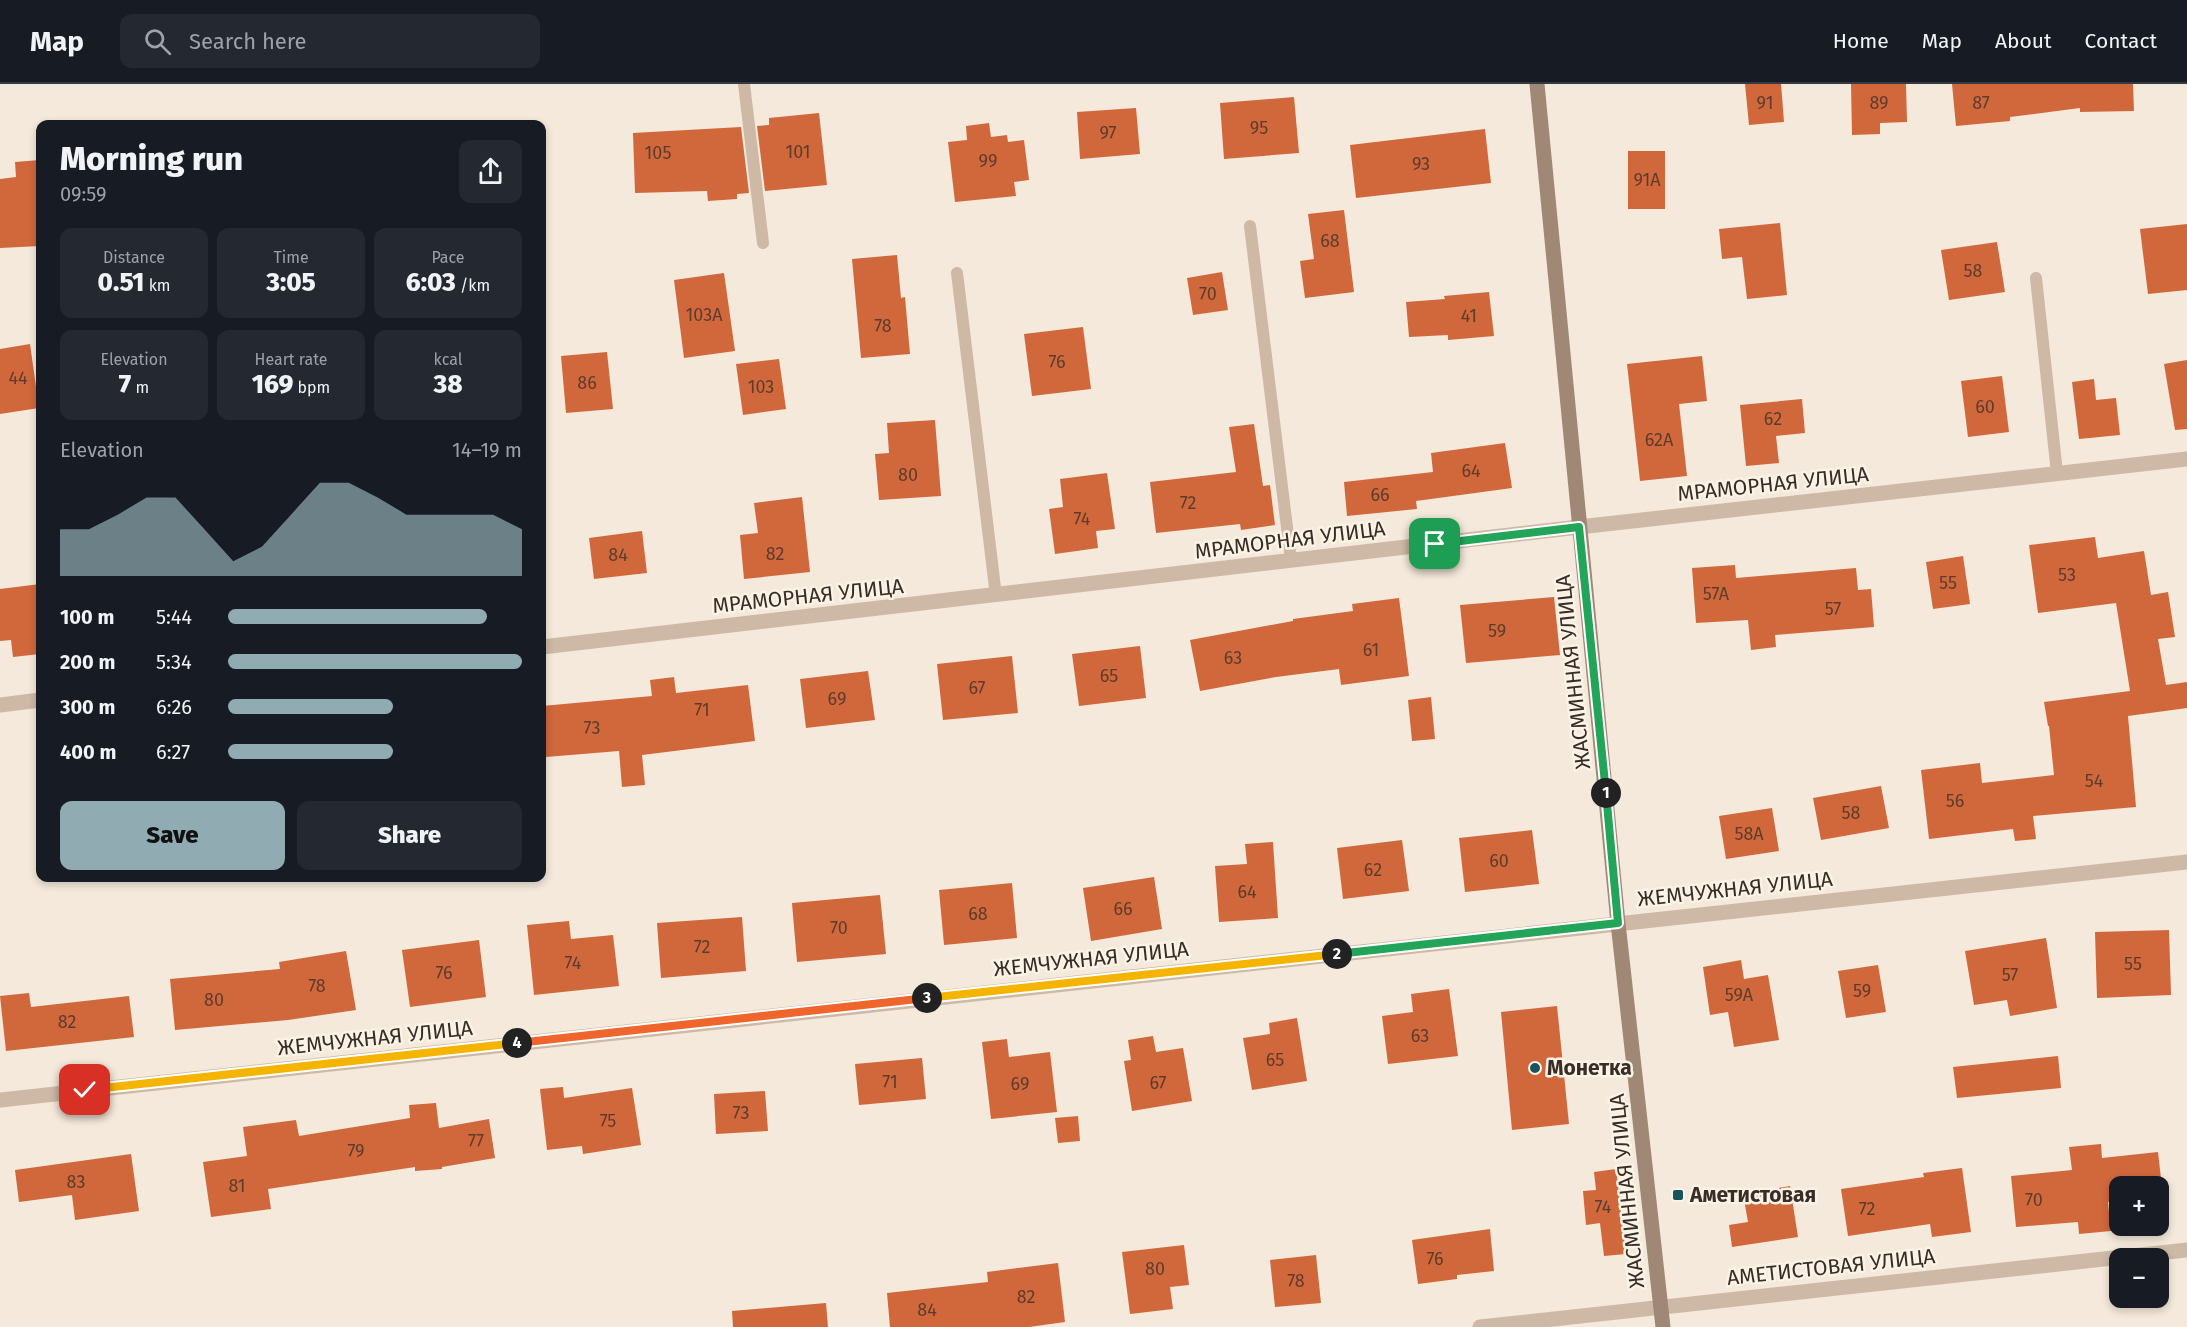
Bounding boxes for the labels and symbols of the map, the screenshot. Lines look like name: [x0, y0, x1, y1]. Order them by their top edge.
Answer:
house number: 91: [1757, 92, 1773, 114]
house number: 89: [1869, 92, 1889, 114]
house number: 87: [1972, 92, 1990, 114]
house number: 95: [1250, 117, 1268, 139]
house number: 97: [1099, 122, 1117, 144]
house number: 101: [785, 141, 811, 163]
house number: 105: [645, 142, 671, 164]
house number: 99: [979, 150, 997, 172]
house number: 93: [1412, 153, 1430, 175]
house number: 91А: [1633, 169, 1661, 191]
house number: 68: [1320, 230, 1340, 252]
house number: 58: [1964, 260, 1983, 282]
house number: 70: [1199, 283, 1217, 305]
house number: 103А: [686, 304, 723, 326]
house number: 41: [1461, 305, 1477, 327]
house number: 78: [874, 315, 892, 337]
house number: 76: [1048, 351, 1066, 373]
house number: 44: [8, 367, 28, 389]
house number: 86: [577, 372, 597, 394]
house number: 103: [748, 376, 774, 398]
house number: 60: [1975, 396, 1995, 418]
house number: 62: [1764, 408, 1782, 430]
house number: 62А: [1645, 429, 1674, 451]
house number: 64: [1461, 460, 1481, 482]
street label: МРАМОРНАЯ УЛИЦА: [1676, 461, 1870, 507]
house number: 80: [898, 464, 918, 486]
house number: 66: [1370, 484, 1390, 506]
house number: 72: [1180, 492, 1196, 514]
house number: 74: [1074, 508, 1091, 530]
street label: МРАМОРНАЯ УЛИЦА: [1193, 515, 1387, 565]
pin: [1409, 518, 1460, 569]
house number: 82: [766, 543, 784, 565]
house number: 84: [608, 544, 628, 566]
house number: 53: [2058, 564, 2076, 586]
house number: 55: [1939, 572, 1957, 594]
street label: МРАМОРНАЯ УЛИЦА: [711, 573, 905, 619]
street label: ЖАСМИННАЯ УЛИЦА: [1550, 574, 1596, 770]
house number: 57А: [1703, 583, 1730, 605]
house number: 57: [1825, 598, 1841, 620]
house number: 59: [1488, 620, 1506, 642]
house number: 61: [1363, 639, 1379, 661]
house number: 63: [1224, 647, 1242, 669]
house number: 65: [1100, 665, 1118, 687]
house number: 67: [968, 677, 986, 699]
house number: 69: [828, 688, 846, 710]
house number: 71: [694, 699, 710, 721]
house number: 73: [584, 717, 600, 739]
house number: 54: [2085, 770, 2104, 792]
pin: 1: [1591, 778, 1621, 808]
house number: 56: [1946, 790, 1964, 812]
house number: 58: [1842, 802, 1861, 824]
house number: 58А: [1734, 823, 1764, 845]
house number: 60: [1489, 850, 1509, 872]
house number: 62: [1364, 859, 1382, 881]
street label: ЖЕМЧУЖНАЯ УЛИЦА: [1636, 866, 1834, 912]
house number: 64: [1237, 881, 1257, 903]
house number: 66: [1113, 898, 1133, 920]
house number: 68: [968, 903, 988, 925]
house number: 70: [830, 917, 848, 939]
house number: 72: [694, 936, 710, 958]
street label: ЖЕМЧУЖНАЯ УЛИЦА: [992, 936, 1190, 982]
pin: 2: [1322, 939, 1352, 969]
house number: 74: [565, 952, 582, 974]
house number: 55: [2124, 953, 2142, 975]
house number: 76: [435, 962, 453, 984]
house number: 57: [2002, 964, 2018, 986]
house number: 78: [308, 975, 326, 997]
house number: 59: [1853, 980, 1871, 1002]
pin: 3: [912, 983, 942, 1013]
house number: 59А: [1725, 984, 1754, 1006]
house number: 80: [204, 989, 224, 1011]
house number: 82: [58, 1011, 76, 1033]
street label: ЖЕМЧУЖНАЯ УЛИЦА: [276, 1015, 474, 1061]
house number: 63: [1411, 1025, 1429, 1047]
pin: 4: [502, 1028, 532, 1058]
house number: 65: [1266, 1049, 1284, 1071]
place label: Монетка: [1547, 1055, 1632, 1081]
marker: Монетка: [1528, 1061, 1542, 1075]
pin: [59, 1064, 110, 1115]
house number: 71: [882, 1071, 898, 1093]
house number: 67: [1149, 1072, 1167, 1094]
house number: 69: [1011, 1073, 1029, 1095]
street label: ЖАСМИННАЯ УЛИЦА: [1604, 1093, 1650, 1289]
house number: 73: [733, 1102, 749, 1124]
house number: 75: [600, 1110, 616, 1132]
house number: 77: [468, 1130, 484, 1152]
house number: 79: [347, 1140, 365, 1162]
house number: 83: [67, 1171, 85, 1193]
house number: 81: [228, 1175, 246, 1197]
place label: Аметистовая: [1689, 1182, 1816, 1208]
marker: Аметистовая: [1671, 1188, 1685, 1202]
house number: 70: [2025, 1189, 2043, 1211]
house number: 74: [1595, 1196, 1612, 1218]
house number: 72: [1859, 1198, 1875, 1220]
street label: АМЕТИСТОВАЯ УЛИЦА: [1726, 1243, 1936, 1291]
house number: 76: [1426, 1248, 1444, 1270]
house number: 80: [1145, 1258, 1165, 1280]
house number: 78: [1287, 1270, 1305, 1292]
house number: 82: [1017, 1286, 1035, 1308]
house number: 84: [917, 1299, 937, 1321]

